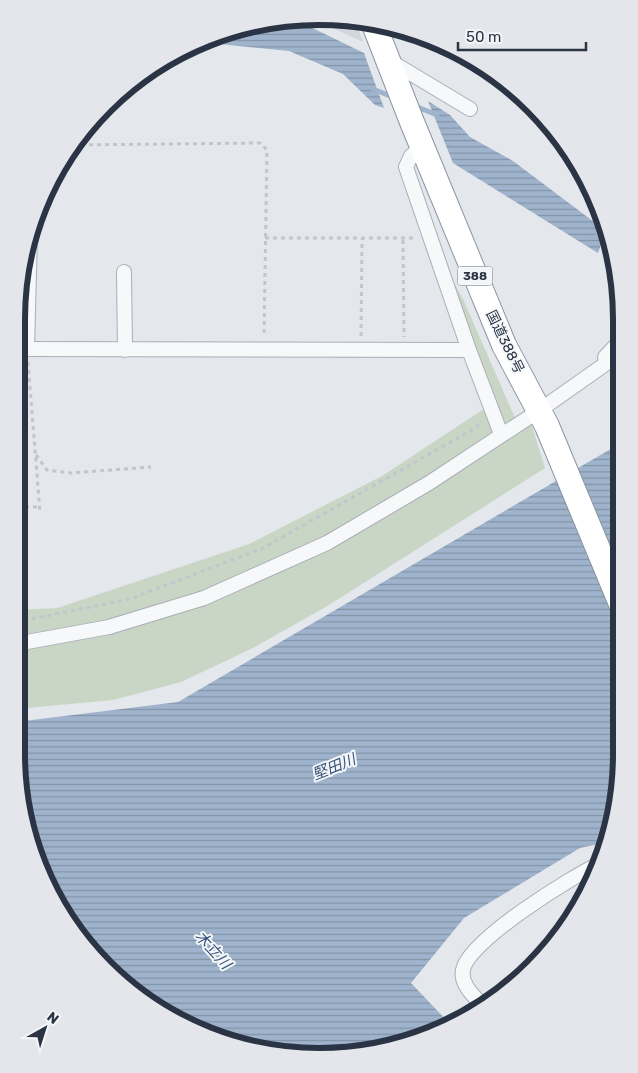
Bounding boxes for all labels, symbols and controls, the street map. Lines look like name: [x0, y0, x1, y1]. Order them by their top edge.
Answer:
scale bar: [458, 20, 586, 52]
text: 50 m: [466, 28, 501, 46]
road number: 388: [458, 266, 492, 286]
street label: 国道388号: [482, 308, 528, 376]
water label: 堅田川: [310, 749, 360, 784]
water label: 木立川: [191, 927, 236, 974]
north arrow: [20, 1003, 70, 1053]
text: N: [44, 1009, 62, 1028]

